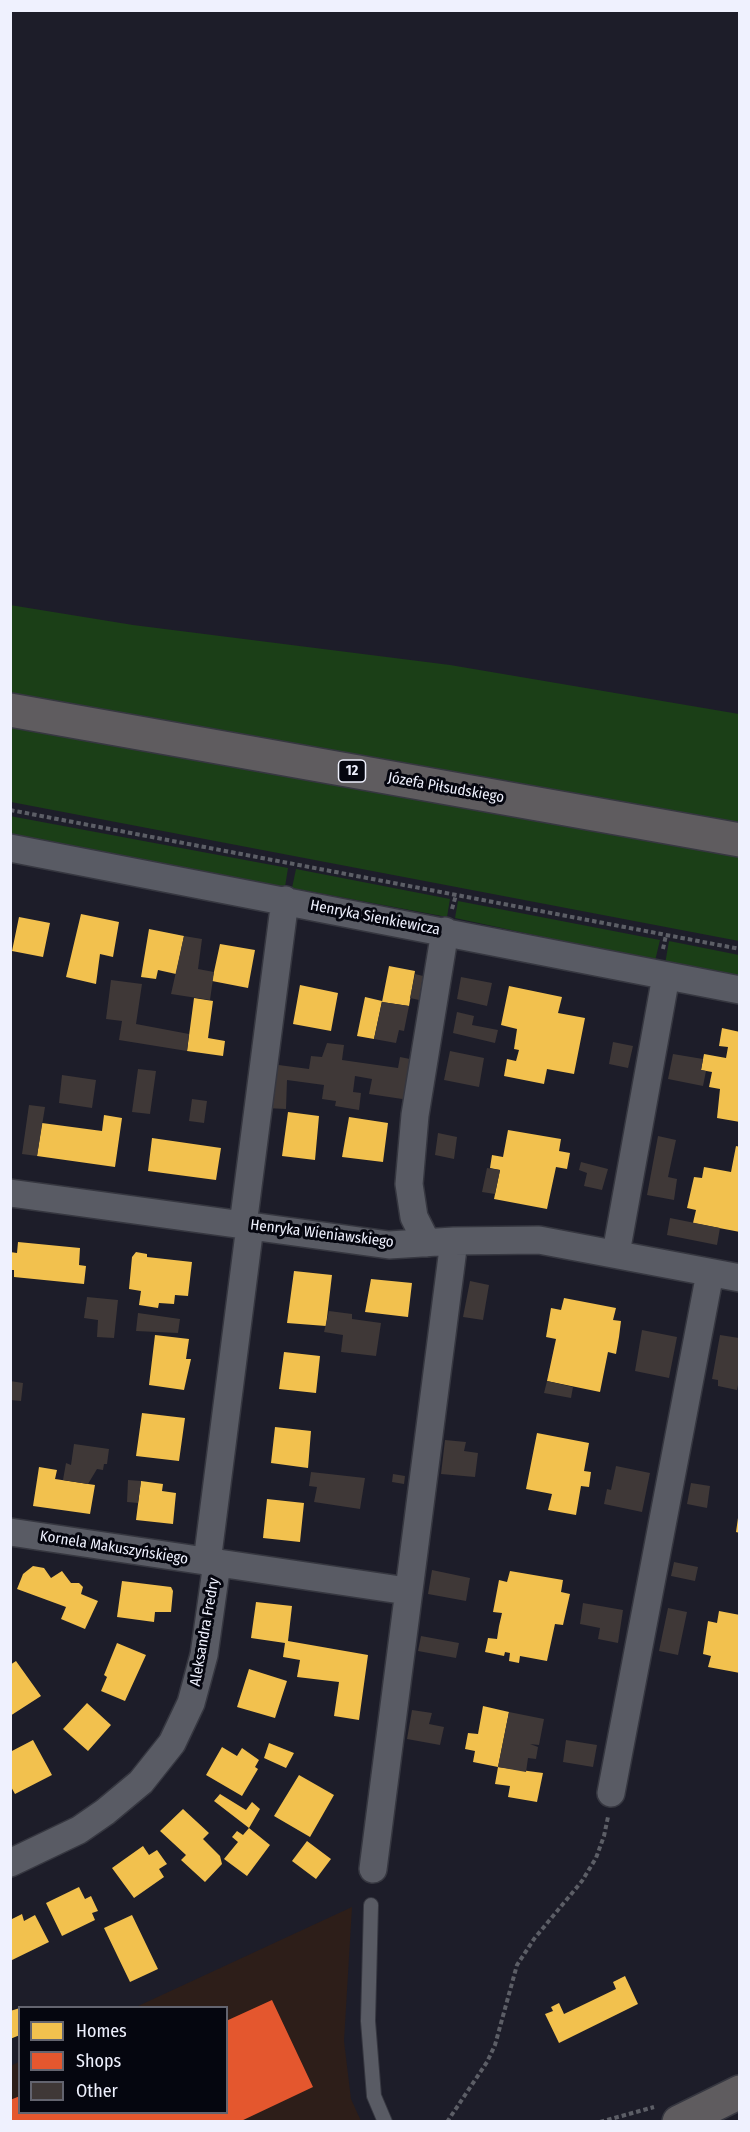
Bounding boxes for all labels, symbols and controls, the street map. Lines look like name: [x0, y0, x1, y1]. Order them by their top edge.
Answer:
road number: 12: [338, 760, 366, 782]
street label: Józefa Piłsudskiego: [386, 769, 506, 807]
street label: Henryka Sienkiewicza: [309, 897, 441, 939]
street label: Henryka Wieniawskiego: [249, 1216, 395, 1252]
street label: Kornela Makuszyńskiego: [39, 1527, 189, 1569]
street label: Aleksandra Fredry: [187, 1576, 223, 1688]
legend: [18, 2006, 228, 2114]
text: Homes: [76, 2020, 127, 2042]
text: Shops: [76, 2050, 121, 2072]
text: Other: [76, 2080, 118, 2102]

